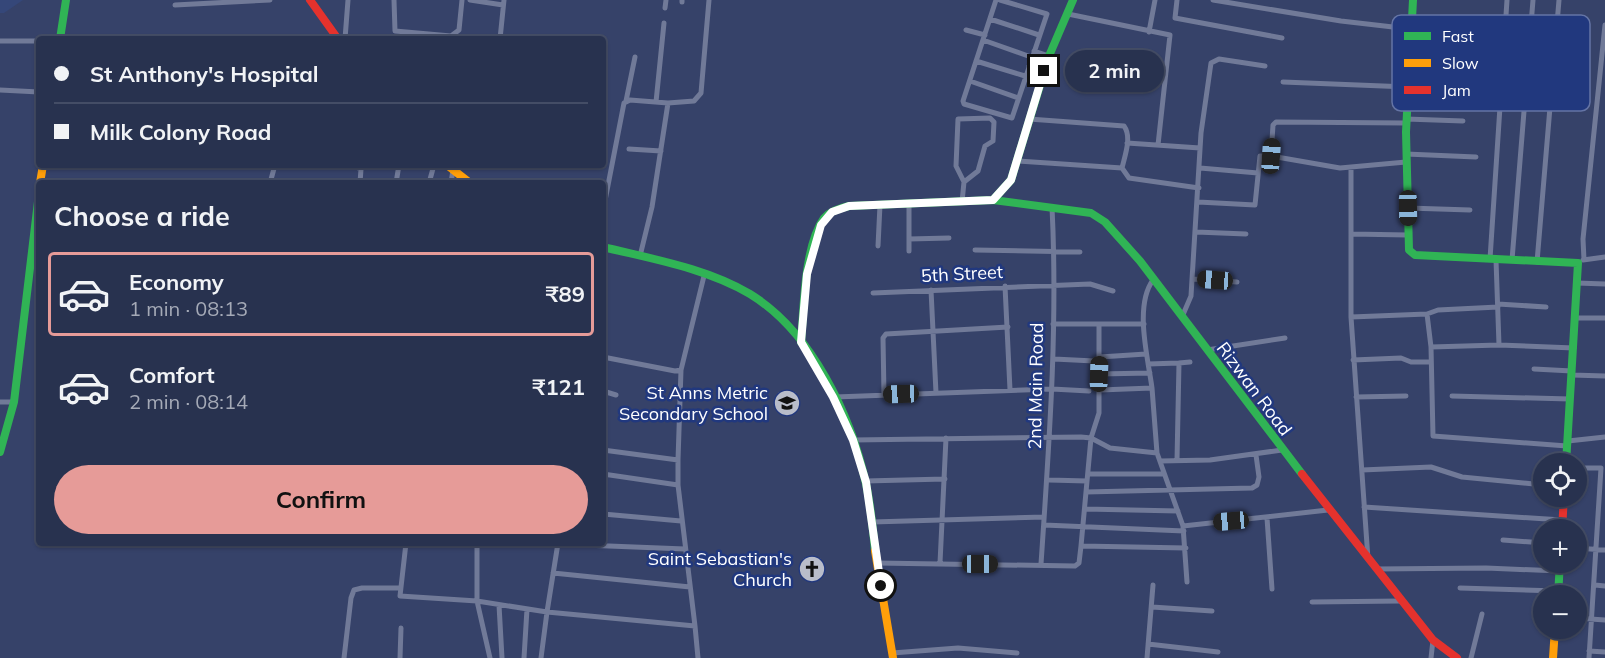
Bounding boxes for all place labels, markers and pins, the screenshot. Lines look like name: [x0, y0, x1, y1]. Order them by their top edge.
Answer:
place label: St Anns Metric Secondary School: [619, 381, 768, 425]
school or university icon: St Anns Metric Secondary School: [772, 388, 802, 418]
place label: Saint Sebastian's Church: [648, 547, 792, 591]
church icon: Saint Sebastian's Church: [797, 554, 827, 584]

